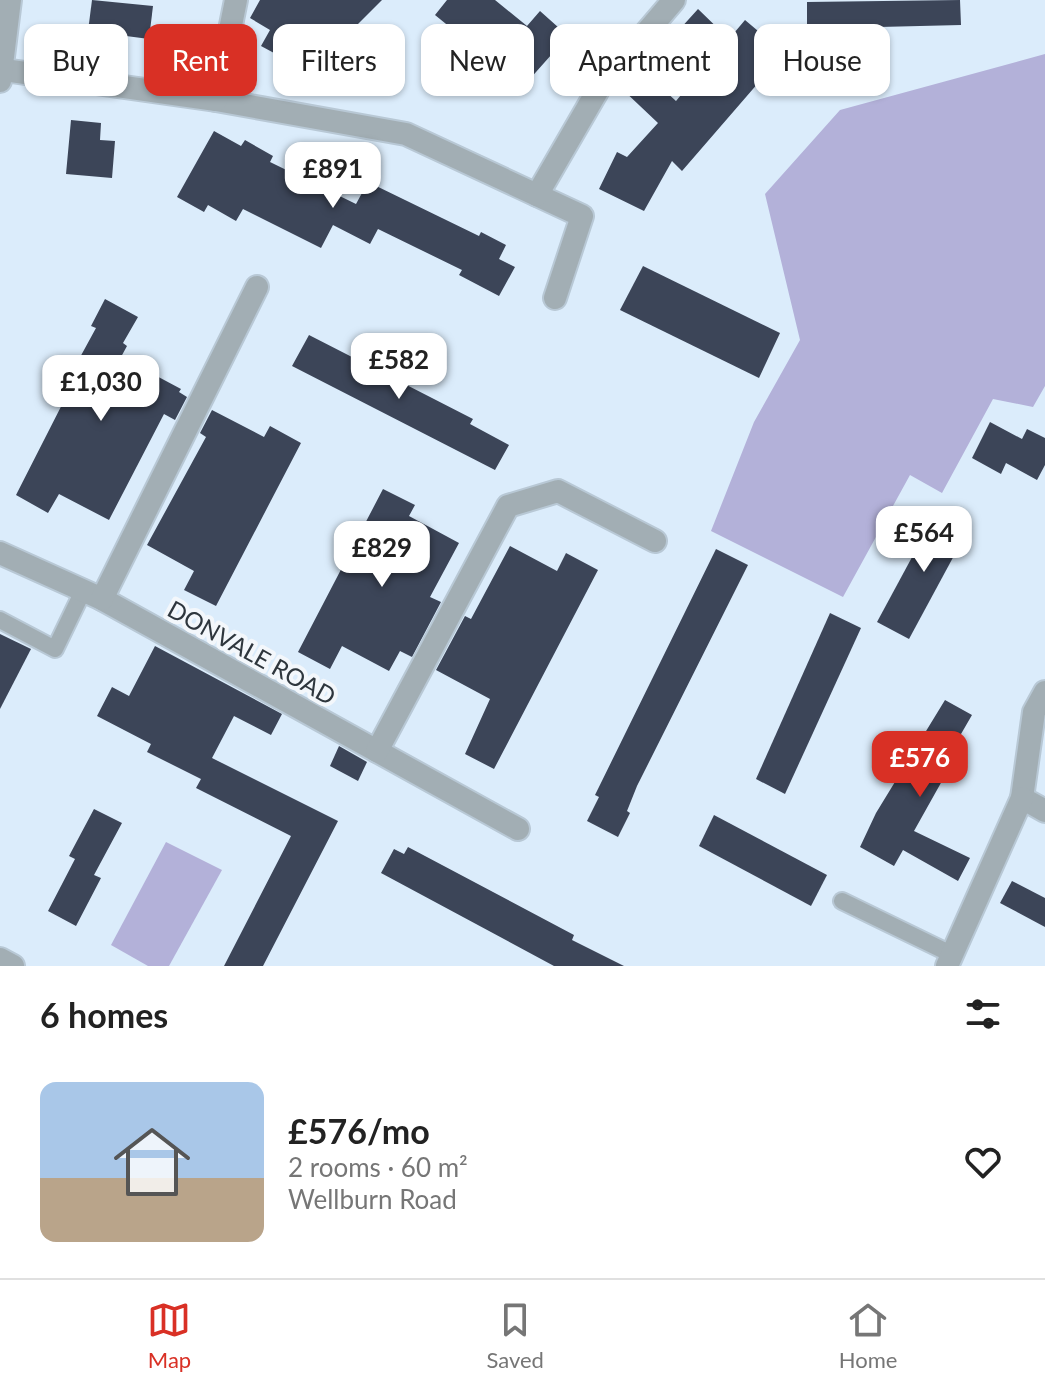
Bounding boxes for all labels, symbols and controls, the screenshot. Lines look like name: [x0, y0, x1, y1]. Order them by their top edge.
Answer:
chip: Buy: [24, 24, 128, 96]
chip: Rent: [144, 24, 257, 96]
chip: Filters: [273, 24, 405, 96]
chip: New: [421, 24, 534, 96]
chip: Apartment: [550, 24, 738, 96]
chip: House: [754, 24, 890, 96]
pin: £891: [286, 142, 380, 210]
text: £891: [303, 152, 363, 184]
pin: £582: [352, 333, 446, 401]
text: £582: [369, 343, 429, 375]
pin: £1,030: [36, 355, 166, 423]
text: £1,030: [60, 365, 142, 397]
pin: £564: [877, 506, 971, 574]
text: £564: [894, 516, 954, 548]
pin: £829: [335, 521, 429, 589]
text: £829: [352, 531, 412, 563]
street label: DONVALE ROAD: [163, 594, 341, 710]
pin: £576: [873, 731, 967, 799]
text: £576: [890, 741, 950, 773]
icon: filters: [961, 992, 1005, 1036]
text: 6 homes: [40, 994, 168, 1035]
text: £576/mo: [288, 1110, 430, 1151]
icon: home: [104, 1114, 200, 1210]
icon: heart: [961, 1140, 1005, 1184]
text: 2 rooms · 60 m²: [288, 1151, 468, 1183]
text: Wellburn Road: [288, 1183, 457, 1215]
tab: Map: [147, 1298, 191, 1373]
tab: Saved: [486, 1298, 544, 1373]
tab: Home: [839, 1298, 897, 1373]

